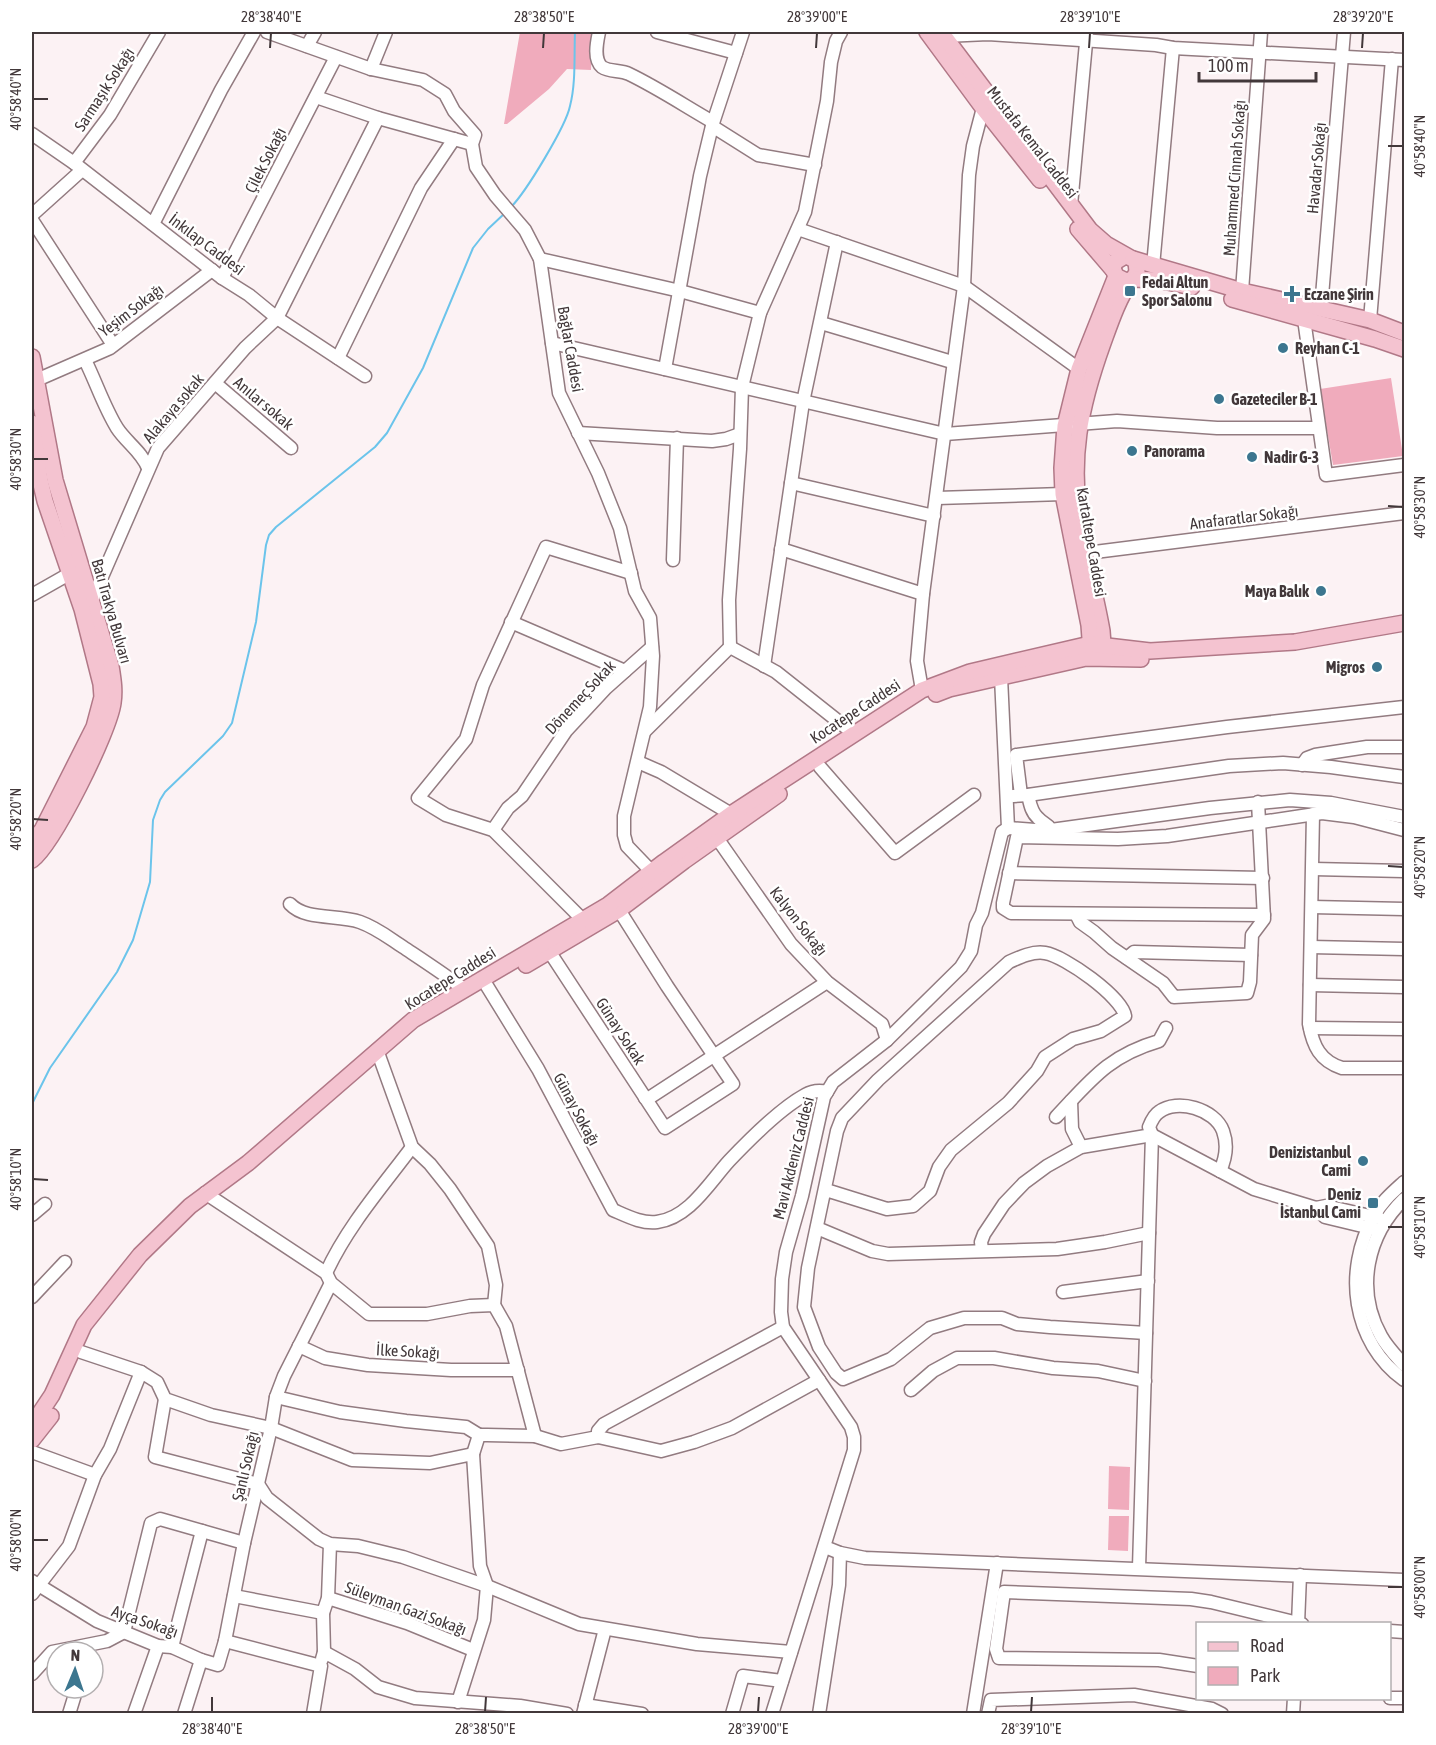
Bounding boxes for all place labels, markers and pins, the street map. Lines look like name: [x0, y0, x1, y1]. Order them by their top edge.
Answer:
place label: Fedai Altun Spor Salonu: [1142, 273, 1212, 309]
marker: Fedai Altun Spor Salonu: [1123, 284, 1137, 298]
place label: Eczane Şirin: [1304, 285, 1374, 303]
marker: Eczane Şirin: [1285, 287, 1299, 301]
place label: Reyhan C-1: [1295, 339, 1360, 357]
marker: Reyhan C-1: [1276, 341, 1290, 355]
place label: Gazeteciler B-1: [1231, 390, 1318, 408]
marker: Gazeteciler B-1: [1212, 392, 1226, 406]
place label: Panorama: [1144, 442, 1205, 460]
marker: Panorama: [1125, 444, 1139, 458]
place label: Nadir G-3: [1264, 448, 1319, 466]
marker: Nadir G-3: [1245, 450, 1259, 464]
place label: Maya Balık: [1245, 582, 1310, 600]
marker: Maya Balık: [1314, 584, 1328, 598]
place label: Migros: [1326, 658, 1365, 676]
marker: Migros: [1370, 660, 1384, 674]
place label: Denizistanbul Cami: [1269, 1143, 1352, 1179]
marker: Denizistanbul Cami: [1356, 1154, 1370, 1168]
place label: Deniz İstanbul Cami: [1280, 1185, 1361, 1221]
marker: Deniz İstanbul Cami: [1366, 1196, 1380, 1210]

